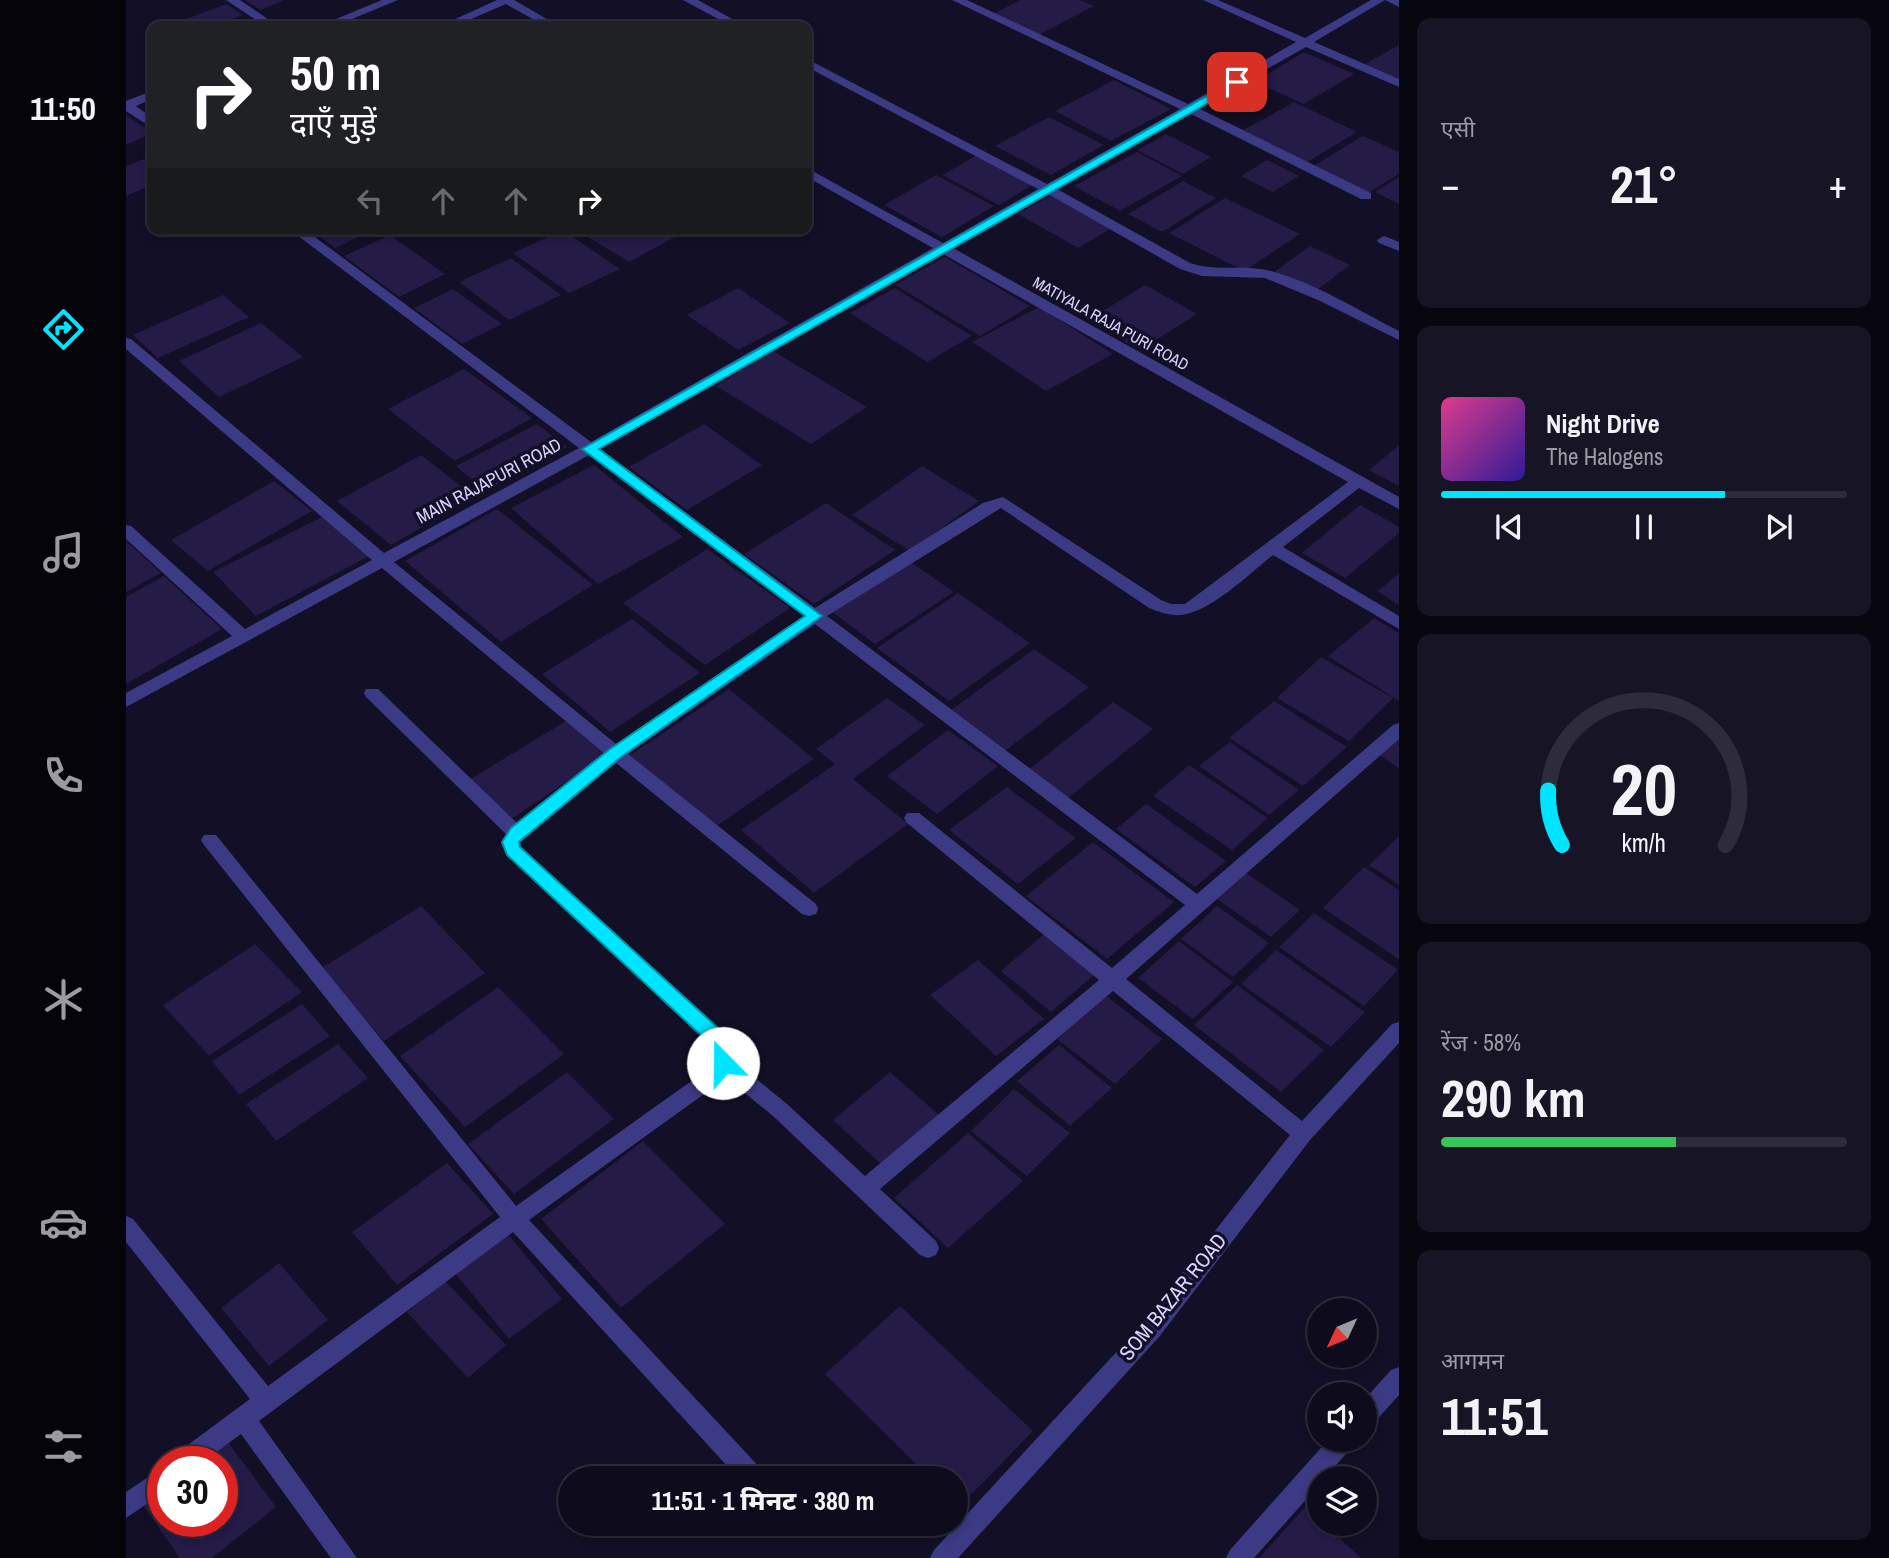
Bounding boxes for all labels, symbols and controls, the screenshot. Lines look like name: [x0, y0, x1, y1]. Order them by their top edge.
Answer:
text: 50 m: [290, 39, 382, 105]
icon: right: [175, 49, 266, 140]
pin: [1207, 52, 1267, 112]
icon: arrive: [1218, 63, 1256, 101]
text: 11:50: [30, 87, 96, 130]
text: दाएँ मुड़ें: [290, 102, 377, 145]
text: एसी: [1441, 113, 1475, 144]
text: 21°: [1610, 149, 1678, 219]
text: −: [1441, 159, 1459, 210]
text: +: [1829, 159, 1847, 210]
icon: left: [351, 182, 389, 220]
icon: ahead: [424, 182, 462, 220]
icon: ahead: [497, 182, 535, 220]
icon: right: [570, 182, 608, 220]
street label: MATIYALA RAJA PURI ROAD: [1029, 271, 1193, 375]
icon: directions: [39, 305, 88, 354]
text: Night Drive: [1546, 406, 1660, 441]
street label: MAIN RAJAPURI ROAD: [412, 432, 566, 529]
text: The Halogens: [1546, 441, 1663, 472]
icon: previous: [1490, 508, 1528, 546]
icon: pause: [1625, 508, 1663, 546]
icon: next: [1760, 508, 1798, 546]
icon: music: [39, 528, 88, 577]
text: 20: [1611, 740, 1677, 838]
icon: phone: [39, 751, 88, 800]
text: km/h: [1622, 826, 1666, 860]
icon: climate: [39, 975, 88, 1024]
position arrow: [686, 1026, 760, 1100]
text: रेंज · 58%: [1441, 1027, 1521, 1058]
text: 290 km: [1441, 1063, 1586, 1133]
icon: car: [39, 1198, 88, 1247]
street label: SOM BAZAR ROAD: [1112, 1227, 1233, 1366]
north arrow: [1307, 1298, 1377, 1368]
map controls: [1307, 1298, 1377, 1536]
text: आगमन: [1441, 1345, 1504, 1376]
text: 11:51: [1441, 1381, 1548, 1451]
button: sound: [1307, 1382, 1377, 1452]
icon: filters: [39, 1422, 88, 1471]
speed limit sign: 30: [147, 1446, 238, 1537]
button: layers: [1307, 1466, 1377, 1536]
text: 11:51 · 1 मिनट · 380 m: [651, 1483, 875, 1518]

